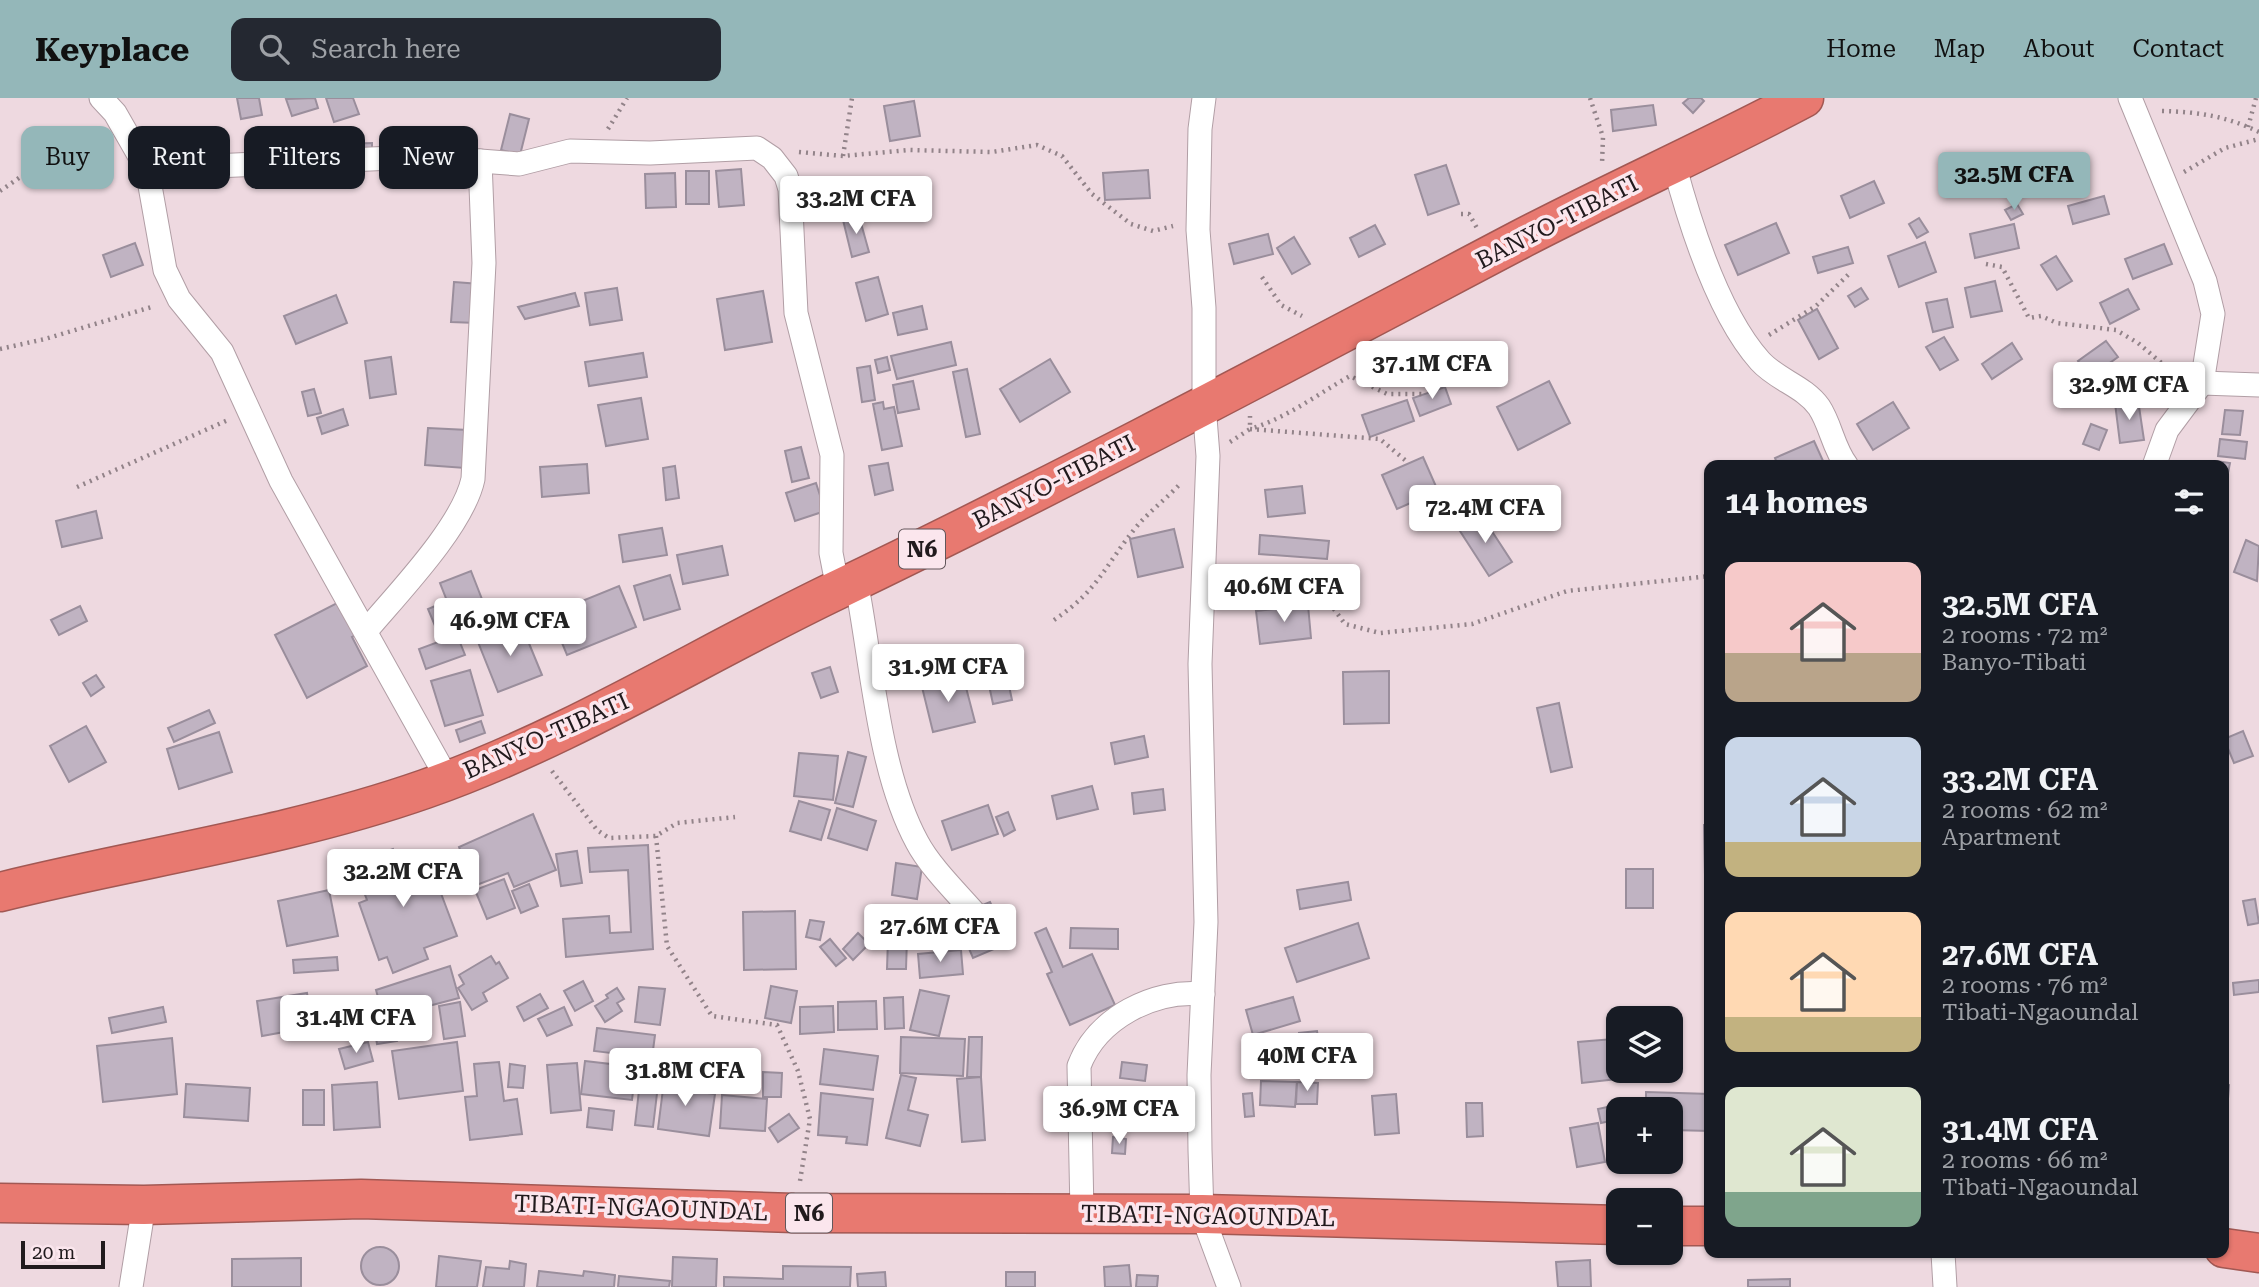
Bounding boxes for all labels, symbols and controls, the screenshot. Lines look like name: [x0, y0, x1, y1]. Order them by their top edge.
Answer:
search box: [231, 18, 721, 81]
text: Keyplace: [35, 30, 189, 69]
icon: search: [255, 30, 293, 68]
text: Search here: [311, 34, 460, 64]
text: Home: [1826, 35, 1896, 63]
text: Map: [1934, 35, 1985, 63]
text: About: [2023, 35, 2094, 63]
text: Contact: [2132, 35, 2224, 63]
chip: Buy: [21, 126, 114, 189]
chip: Rent: [128, 126, 230, 189]
chip: Filters: [244, 126, 365, 189]
chip: New: [379, 126, 478, 189]
pin: 32.5M CFA: [1934, 152, 2094, 212]
text: 32.5M CFA: [1954, 161, 2074, 188]
street label: BANYO-TIBATI: [1471, 169, 1643, 275]
pin: 33.2M CFA: [776, 176, 936, 236]
text: 33.2M CFA: [796, 185, 916, 212]
pin: 37.1M CFA: [1352, 342, 1512, 401]
text: 37.1M CFA: [1372, 350, 1492, 377]
pin: 32.9M CFA: [2049, 362, 2209, 422]
text: 32.9M CFA: [2069, 371, 2189, 398]
street label: BANYO-TIBATI: [968, 429, 1140, 535]
icon: filters: [2170, 483, 2208, 521]
text: 14 homes: [1725, 485, 1868, 520]
pin: 72.4M CFA: [1405, 486, 1565, 545]
text: 72.4M CFA: [1425, 494, 1545, 521]
road number: N6: [899, 530, 945, 569]
pin: 40.6M CFA: [1204, 564, 1364, 624]
text: 40.6M CFA: [1224, 573, 1344, 600]
text: 32.5M CFA: [1942, 587, 2098, 622]
icon: home: [1781, 590, 1865, 674]
pin: 46.9M CFA: [430, 598, 590, 658]
text: 46.9M CFA: [450, 607, 570, 634]
text: 2 rooms · 72 m²: [1942, 622, 2108, 649]
pin: 31.9M CFA: [868, 644, 1028, 704]
text: Banyo-Tibati: [1942, 649, 2086, 676]
text: 31.9M CFA: [888, 653, 1008, 680]
street label: BANYO-TIBATI: [459, 687, 633, 785]
text: 33.2M CFA: [1942, 762, 2098, 797]
icon: home: [1781, 765, 1865, 849]
text: 2 rooms · 62 m²: [1942, 797, 2108, 824]
text: Apartment: [1942, 824, 2061, 851]
pin: 32.2M CFA: [323, 850, 483, 909]
text: 32.2M CFA: [343, 858, 463, 885]
pin: 27.6M CFA: [860, 904, 1020, 964]
text: 27.6M CFA: [880, 913, 1000, 940]
text: 27.6M CFA: [1942, 937, 2098, 972]
icon: home: [1781, 940, 1865, 1024]
text: 2 rooms · 76 m²: [1942, 972, 2108, 999]
pin: 31.4M CFA: [276, 996, 436, 1055]
text: Tibati-Ngaoundal: [1942, 999, 2138, 1026]
text: 31.4M CFA: [296, 1004, 416, 1031]
map controls: [1606, 1006, 1683, 1265]
button: layers: [1606, 1006, 1683, 1083]
pin: 40M CFA: [1242, 1034, 1372, 1093]
text: 40M CFA: [1257, 1042, 1357, 1069]
pin: 31.8M CFA: [605, 1048, 765, 1108]
text: 31.8M CFA: [625, 1057, 745, 1084]
pin: 36.9M CFA: [1039, 1086, 1199, 1146]
text: 36.9M CFA: [1059, 1095, 1179, 1122]
button: +: [1606, 1097, 1683, 1174]
text: 31.4M CFA: [1942, 1112, 2098, 1147]
icon: home: [1781, 1115, 1865, 1199]
text: 2 rooms · 66 m²: [1942, 1147, 2108, 1174]
text: Tibati-Ngaoundal: [1942, 1174, 2138, 1201]
button: −: [1606, 1188, 1683, 1265]
street label: TIBATI-NGAOUNDAL: [514, 1190, 768, 1226]
road number: N6: [786, 1194, 832, 1232]
street label: TIBATI-NGAOUNDAL: [1081, 1200, 1335, 1232]
scale bar: [21, 1238, 105, 1270]
text: 20 m: [32, 1241, 75, 1264]

